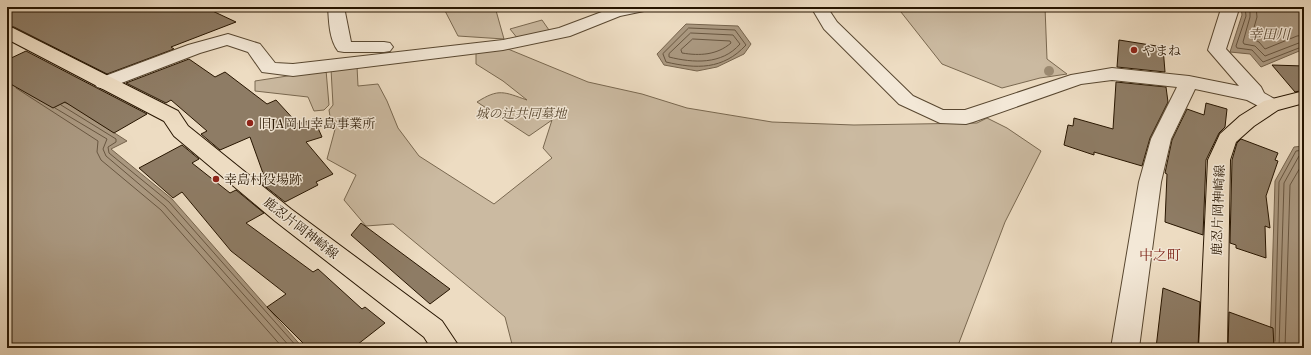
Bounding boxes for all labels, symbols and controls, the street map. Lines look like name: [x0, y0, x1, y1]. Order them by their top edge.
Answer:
water label: 幸田川: [1248, 26, 1292, 43]
place label: やまね: [1142, 43, 1181, 58]
marker: やまね: [1129, 45, 1139, 55]
park label: 城の辻共同墓地: [475, 106, 568, 121]
place label: 旧JA岡山幸島事業所: [258, 116, 375, 131]
marker: 旧JA岡山幸島事業所: [245, 118, 255, 128]
street label: 鹿忍片岡神崎線: [1209, 164, 1227, 256]
place label: 幸島村役場跡: [224, 172, 302, 187]
marker: 幸島村役場跡: [211, 174, 221, 184]
street label: 鹿忍片岡神崎線: [261, 194, 341, 262]
district label: 中之町: [1139, 247, 1181, 264]

